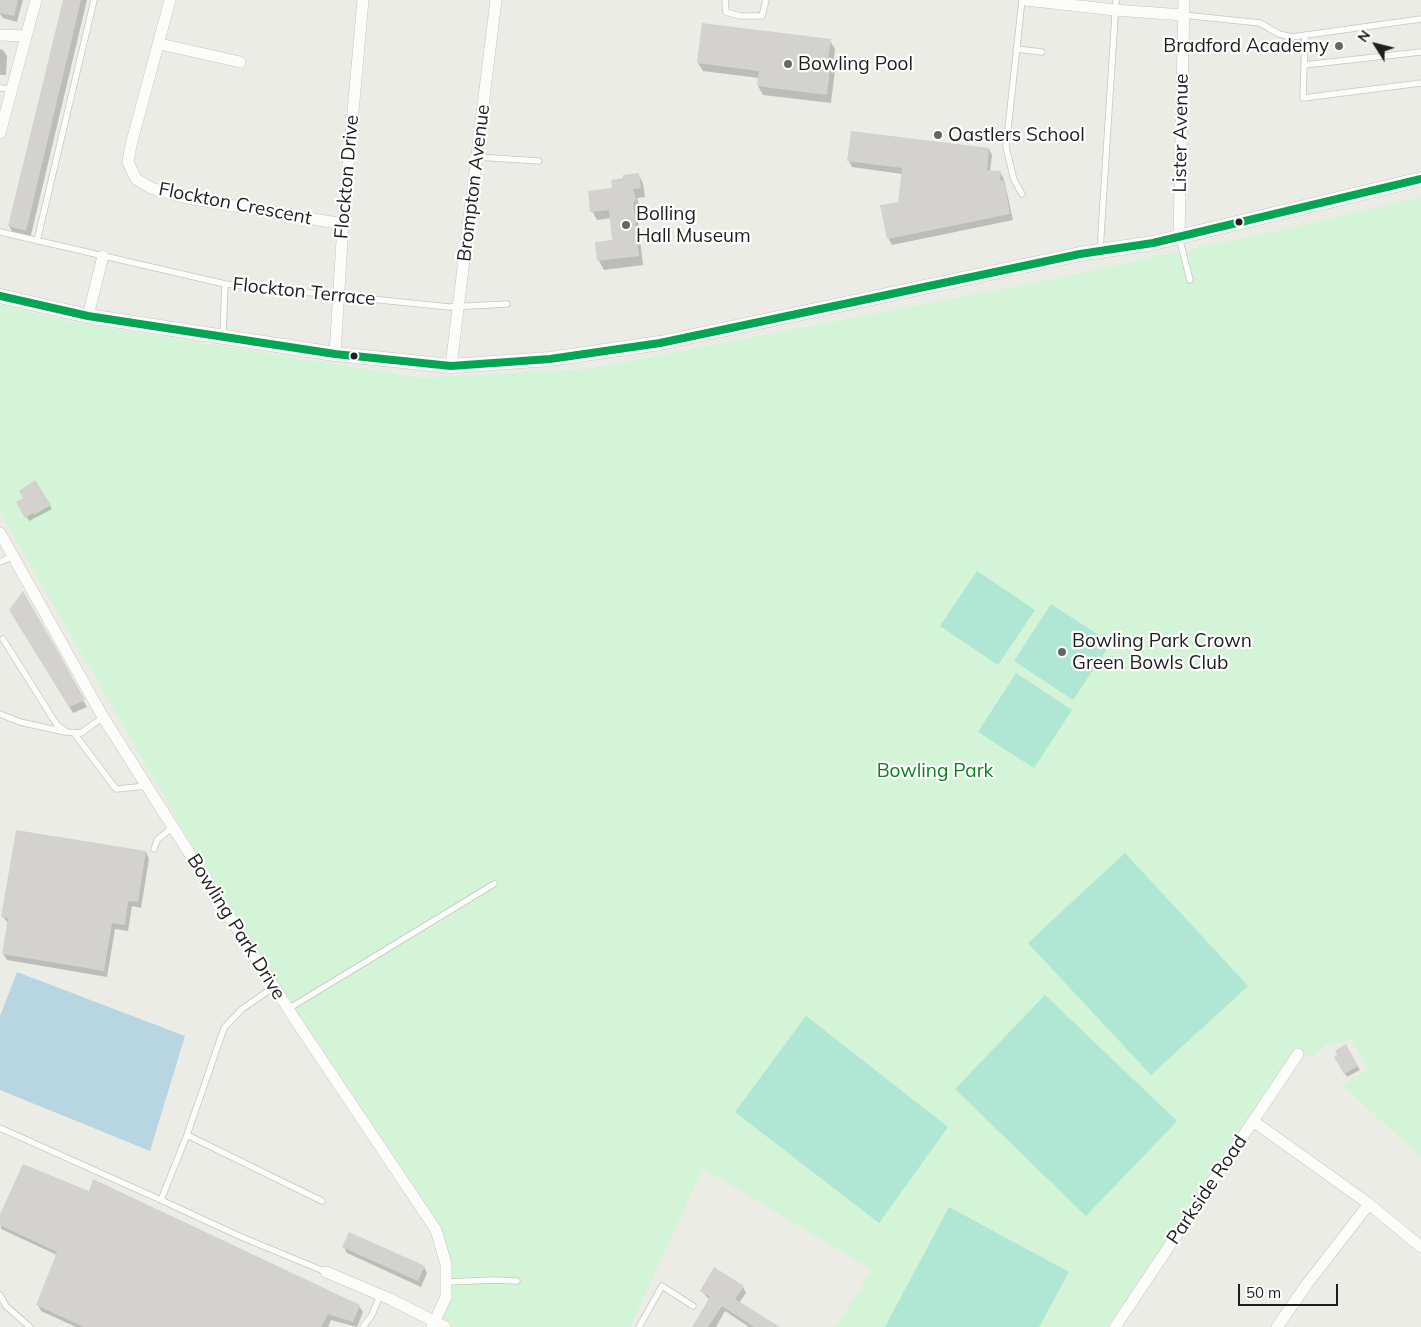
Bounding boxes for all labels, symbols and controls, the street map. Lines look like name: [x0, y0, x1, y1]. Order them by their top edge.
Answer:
north arrow: [1351, 20, 1401, 70]
text: N: [1353, 27, 1374, 46]
place label: Bradford Academy: [1163, 35, 1329, 57]
marker: Bradford Academy: [1333, 40, 1345, 52]
place label: Bowling Pool: [798, 53, 913, 75]
marker: Bowling Pool: [782, 58, 794, 70]
street label: Lister Avenue: [1169, 73, 1193, 193]
street label: Brompton Avenue: [453, 103, 495, 263]
street label: Flockton Drive: [330, 114, 364, 240]
place label: Oastlers School: [948, 124, 1085, 146]
marker: Oastlers School: [932, 129, 944, 141]
street label: Flockton Crescent: [157, 178, 313, 230]
place label: Bolling Hall Museum: [636, 203, 751, 247]
unlabelled marker: [1234, 217, 1244, 227]
marker: Bolling Hall Museum: [620, 219, 632, 231]
street label: Flockton Terrace: [231, 273, 377, 311]
unlabelled marker: [349, 351, 359, 361]
place label: Bowling Park Crown Green Bowls Club: [1072, 630, 1252, 674]
marker: Bowling Park Crown Green Bowls Club: [1056, 646, 1068, 658]
park label: Bowling Park: [877, 760, 993, 782]
street label: Bowling Park Drive: [182, 850, 290, 1004]
street label: Parkside Road: [1162, 1131, 1252, 1249]
scale bar: [1241, 1274, 1341, 1306]
text: 50 m: [1246, 1283, 1281, 1302]

